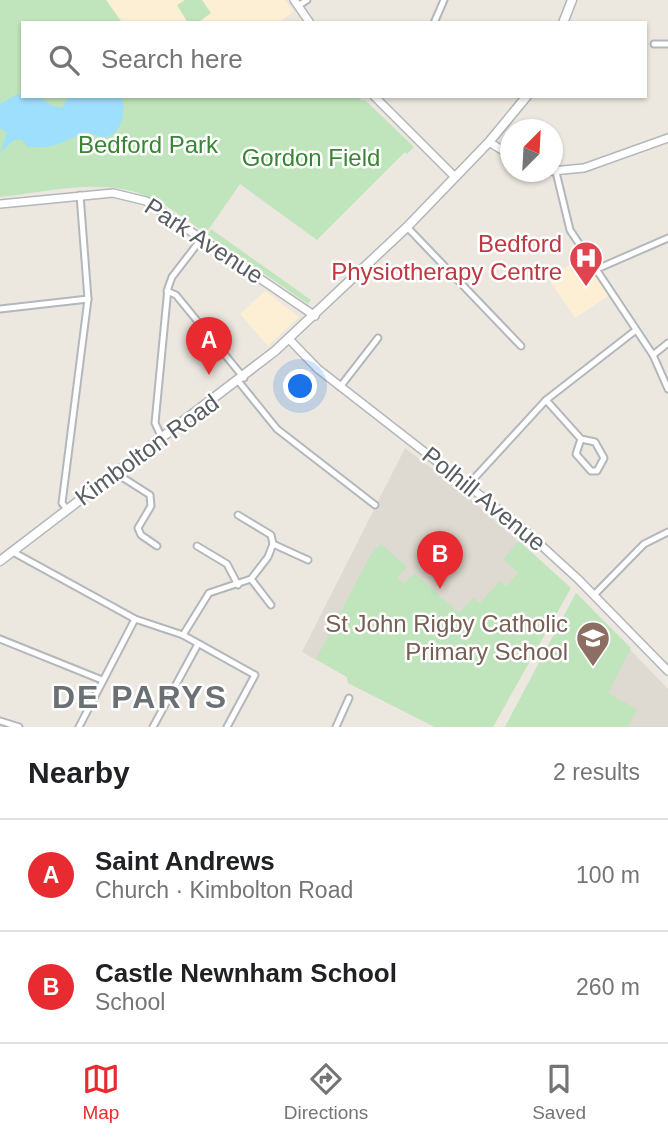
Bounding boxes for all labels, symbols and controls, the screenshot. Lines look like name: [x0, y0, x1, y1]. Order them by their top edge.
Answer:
search box: [21, 21, 647, 98]
icon: search: [45, 41, 83, 79]
text: Search here: [101, 44, 243, 74]
north arrow: [500, 119, 563, 182]
park label: Bedford Park: [78, 131, 219, 158]
park label: Gordon Field: [242, 144, 380, 171]
street label: Park Avenue: [140, 192, 269, 289]
place label: Bedford Physiotherapy Centre: [331, 230, 562, 285]
hospital icon: Bedford Physiotherapy Centre: [567, 239, 605, 288]
pin: A: [186, 317, 232, 375]
your location: [283, 369, 317, 403]
street label: Kimbolton Road: [70, 388, 224, 511]
street label: Polhill Avenue: [417, 441, 551, 556]
pin: B: [417, 531, 463, 589]
place label: St John Rigby Catholic Primary School: [325, 610, 568, 665]
school or university icon: St John Rigby Catholic Primary School: [574, 619, 612, 668]
district label: DE PARYS: [52, 679, 228, 715]
text: Nearby: [28, 756, 130, 789]
text: 2 results: [553, 759, 640, 785]
text: Saint Andrews: [95, 846, 275, 876]
text: A: [43, 862, 59, 888]
text: 100 m: [576, 862, 640, 888]
text: Church · Kimbolton Road: [95, 877, 353, 903]
text: Castle Newnham School: [95, 958, 397, 988]
text: B: [43, 974, 59, 1000]
text: 260 m: [576, 974, 640, 1000]
text: School: [95, 989, 165, 1015]
tab: Map: [82, 1060, 120, 1124]
tab: Directions: [284, 1060, 368, 1124]
tab: Saved: [532, 1060, 586, 1124]

